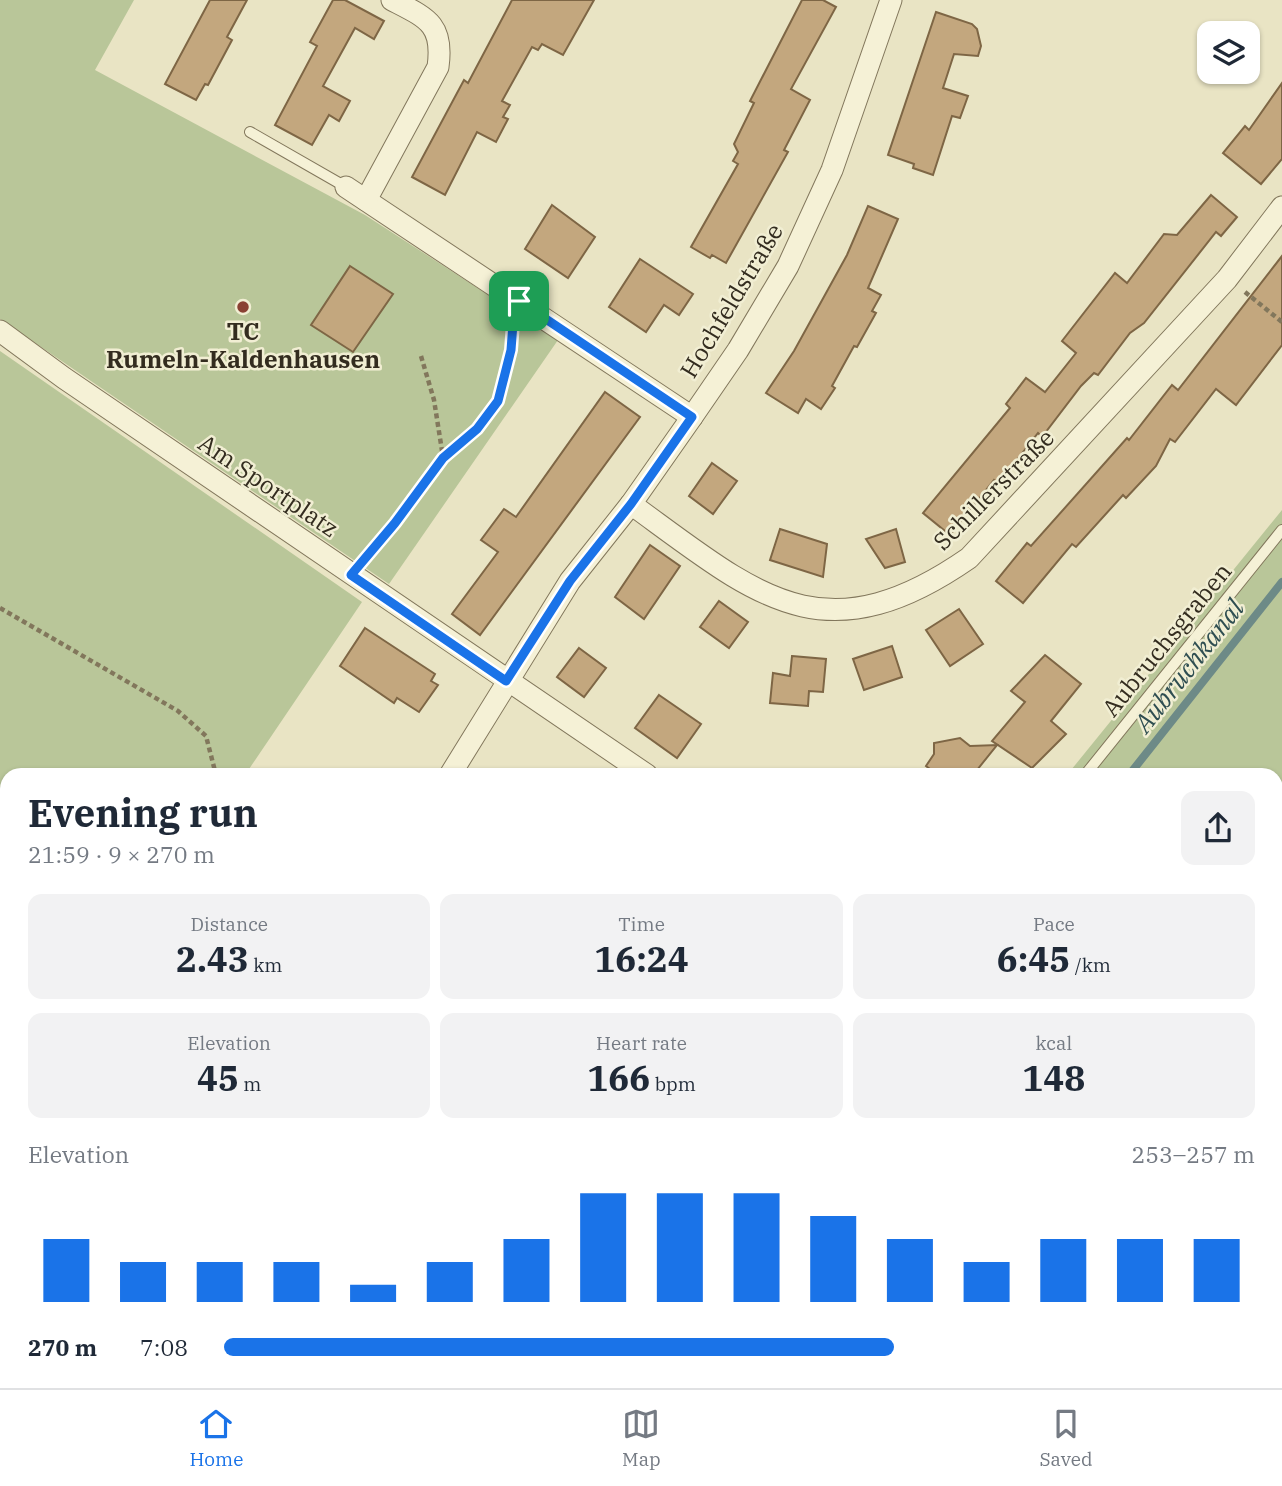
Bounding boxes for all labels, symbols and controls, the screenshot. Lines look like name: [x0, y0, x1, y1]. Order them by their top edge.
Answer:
map controls: [1197, 21, 1260, 84]
button: layers: [1197, 21, 1260, 84]
street label: Hochfeldstraße: [672, 217, 790, 384]
pin: [489, 271, 549, 331]
icon: arrive: [500, 282, 538, 320]
marker: TC Rumeln-Kaldenhausen: [235, 299, 251, 315]
place label: TC Rumeln-Kaldenhausen: [106, 315, 380, 375]
street label: Schillerstraße: [926, 422, 1061, 557]
street label: Am Sportplatz: [192, 427, 345, 544]
street label: Aubruchsgraben: [1094, 556, 1238, 723]
water label: Aubruchkanal: [1124, 591, 1251, 740]
text: Evening run: [28, 788, 258, 837]
button: share: [1181, 791, 1255, 865]
text: 21:59 · 9 × 270 m: [28, 839, 215, 869]
text: Distance: [190, 912, 268, 936]
text: Time: [618, 912, 665, 936]
text: Pace: [1033, 912, 1075, 936]
text: 2.43: [176, 936, 249, 982]
text: 16:24: [594, 936, 689, 982]
text: 6:45: [997, 936, 1070, 982]
text: km: [249, 953, 282, 977]
text: /km: [1070, 953, 1111, 977]
text: Elevation: [187, 1031, 271, 1055]
text: Heart rate: [596, 1031, 687, 1055]
text: kcal: [1036, 1031, 1072, 1055]
text: 45: [197, 1055, 239, 1101]
text: 166: [587, 1055, 650, 1101]
text: 148: [1022, 1055, 1085, 1101]
text: m: [239, 1072, 261, 1096]
text: bpm: [650, 1072, 696, 1096]
text: Elevation: [28, 1139, 129, 1169]
text: 253–257 m: [1131, 1139, 1255, 1169]
text: 270 m: [28, 1332, 97, 1362]
text: 7:08: [140, 1332, 188, 1362]
tab: Home: [189, 1405, 243, 1471]
tab: Map: [622, 1405, 661, 1471]
tab: Saved: [1039, 1405, 1093, 1471]

